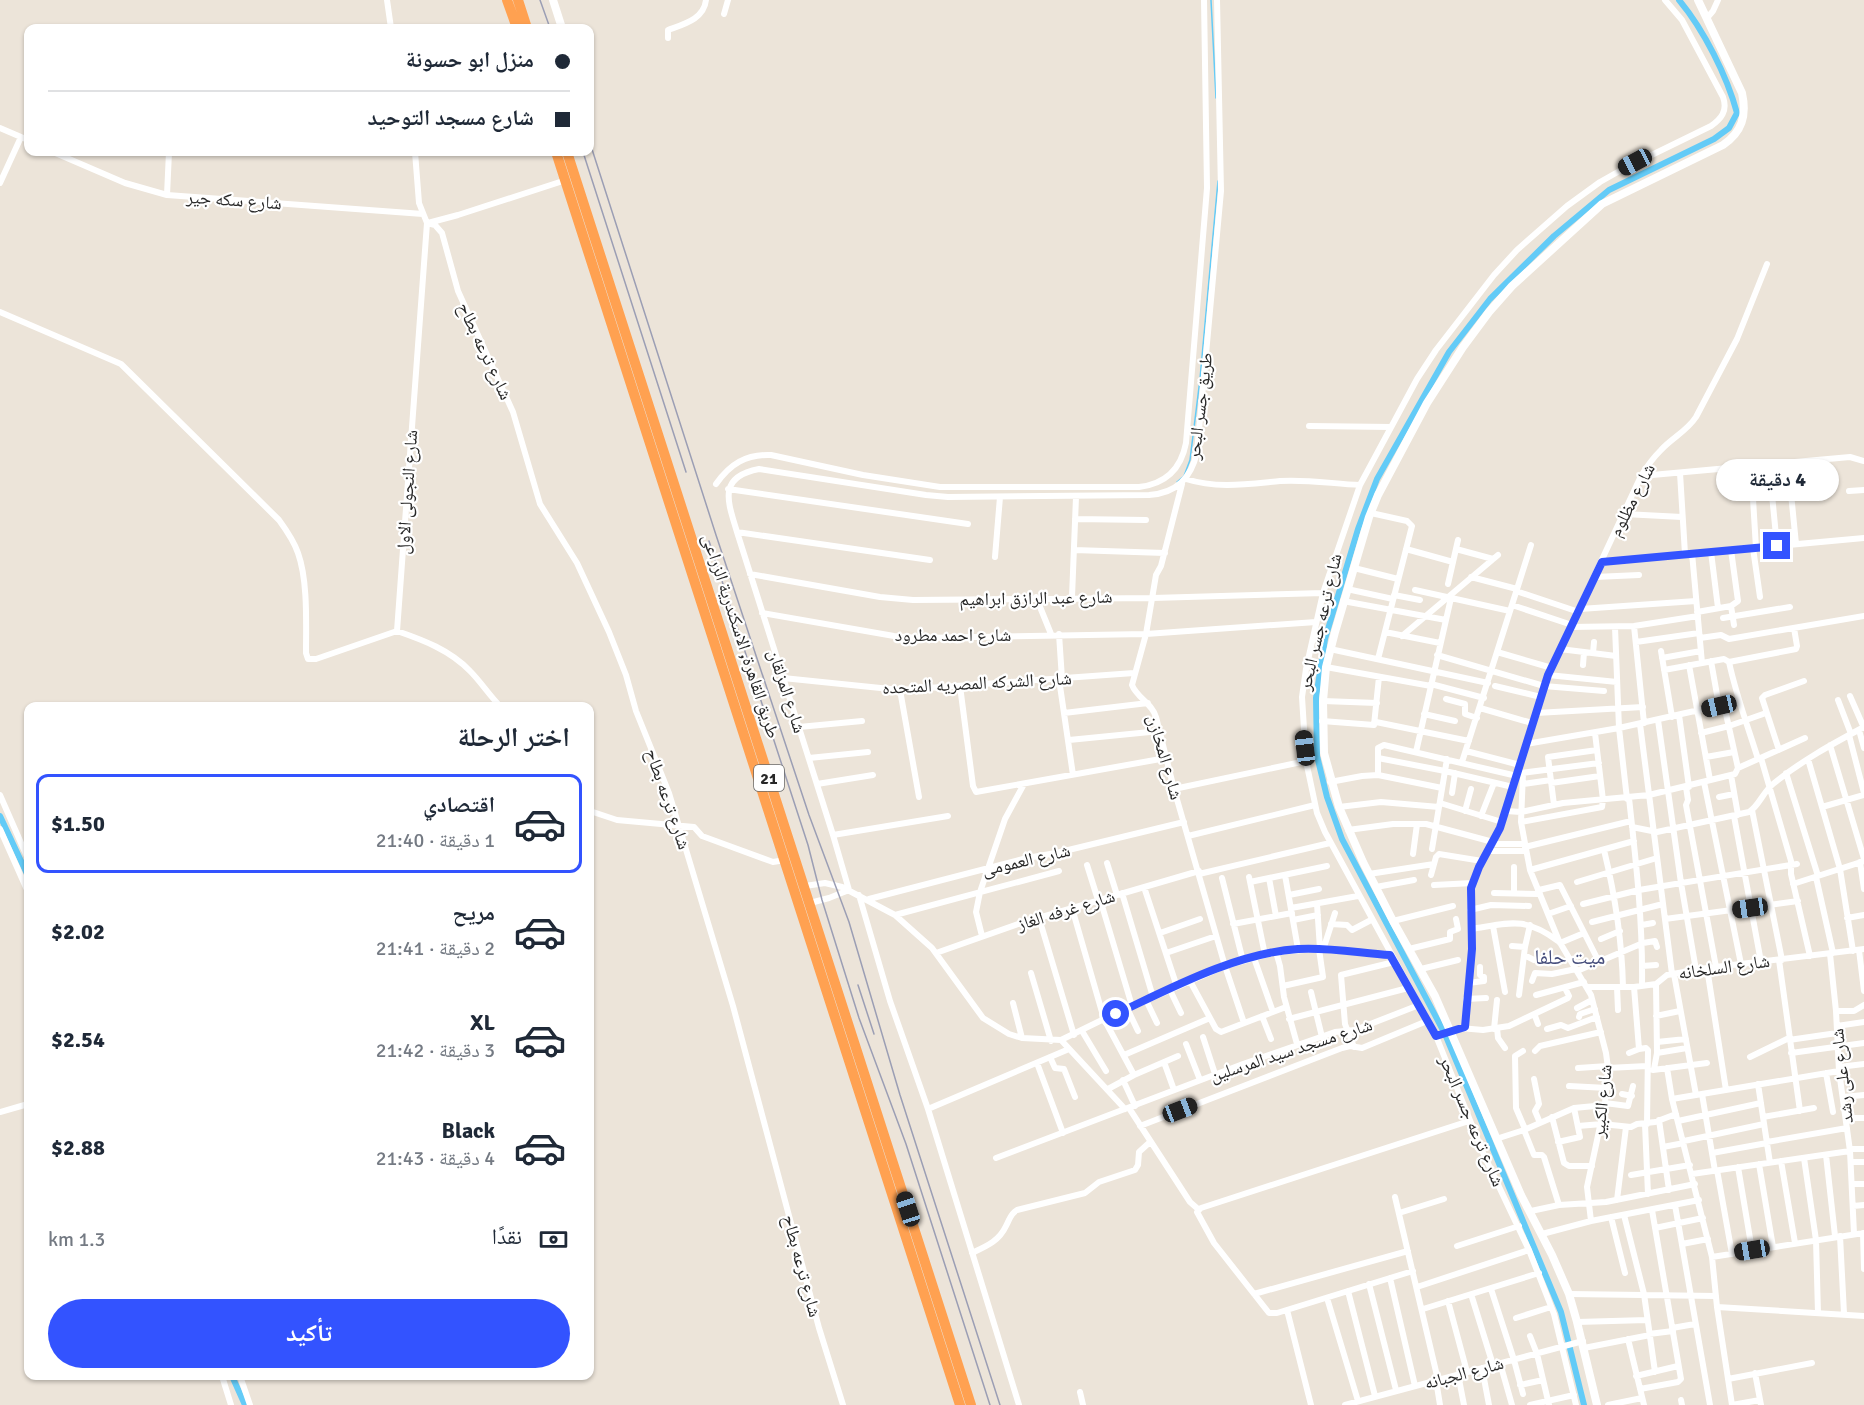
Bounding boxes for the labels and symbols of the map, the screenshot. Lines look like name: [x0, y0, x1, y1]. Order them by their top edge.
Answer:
car: [1615, 146, 1655, 178]
street label: شارع سكه جير: [185, 186, 282, 214]
street label: شارع ترعه بطاح: [452, 299, 517, 404]
street label: طريق جسر البحر: [1182, 351, 1218, 462]
street label: شارع النجولى الاول: [392, 429, 422, 555]
callout: 4 دقيقة: [1716, 459, 1838, 501]
street label: شارع مظلوم: [1604, 460, 1661, 541]
street label: طريق القاهرة, الاسكندرية الزراعى: [698, 531, 784, 741]
route end: [1763, 532, 1790, 559]
street label: شارع ترعه جسر البحر: [1293, 551, 1346, 694]
street label: شارع عبد الرازق ابراهيم: [959, 586, 1113, 611]
street label: شارع احمد مطرود: [895, 624, 1011, 646]
street label: شارع المزلقان: [763, 646, 811, 736]
street label: شارع الشركه المصريه المتحده: [882, 667, 1072, 699]
car: [1699, 693, 1739, 719]
street label: شارع المخازن: [1142, 712, 1188, 802]
car: [1294, 729, 1316, 767]
street label: شارع ترعه بطاح: [640, 746, 696, 853]
road number: 21: [754, 765, 784, 791]
street label: شارع العمومى: [980, 839, 1072, 881]
street label: شارع غرفه الغاز: [1013, 885, 1118, 936]
car: [1731, 897, 1769, 919]
district label: ميت حلفا: [1535, 944, 1605, 970]
street label: شارع السلخانه: [1677, 950, 1771, 984]
route start: [1102, 1000, 1129, 1027]
street label: شارع مسجد سيد المرسلين: [1207, 1013, 1375, 1087]
street label: شارع على رشد: [1826, 1027, 1858, 1125]
street label: شارع ترعه جسر البحر: [1434, 1051, 1509, 1190]
street label: شارع الكبير: [1587, 1063, 1617, 1140]
car: [1160, 1095, 1200, 1125]
car: [894, 1189, 922, 1229]
street label: شارع ترعه بطاح: [777, 1212, 826, 1320]
car: [1733, 1238, 1771, 1262]
street label: شارع الجبانه: [1422, 1352, 1506, 1394]

